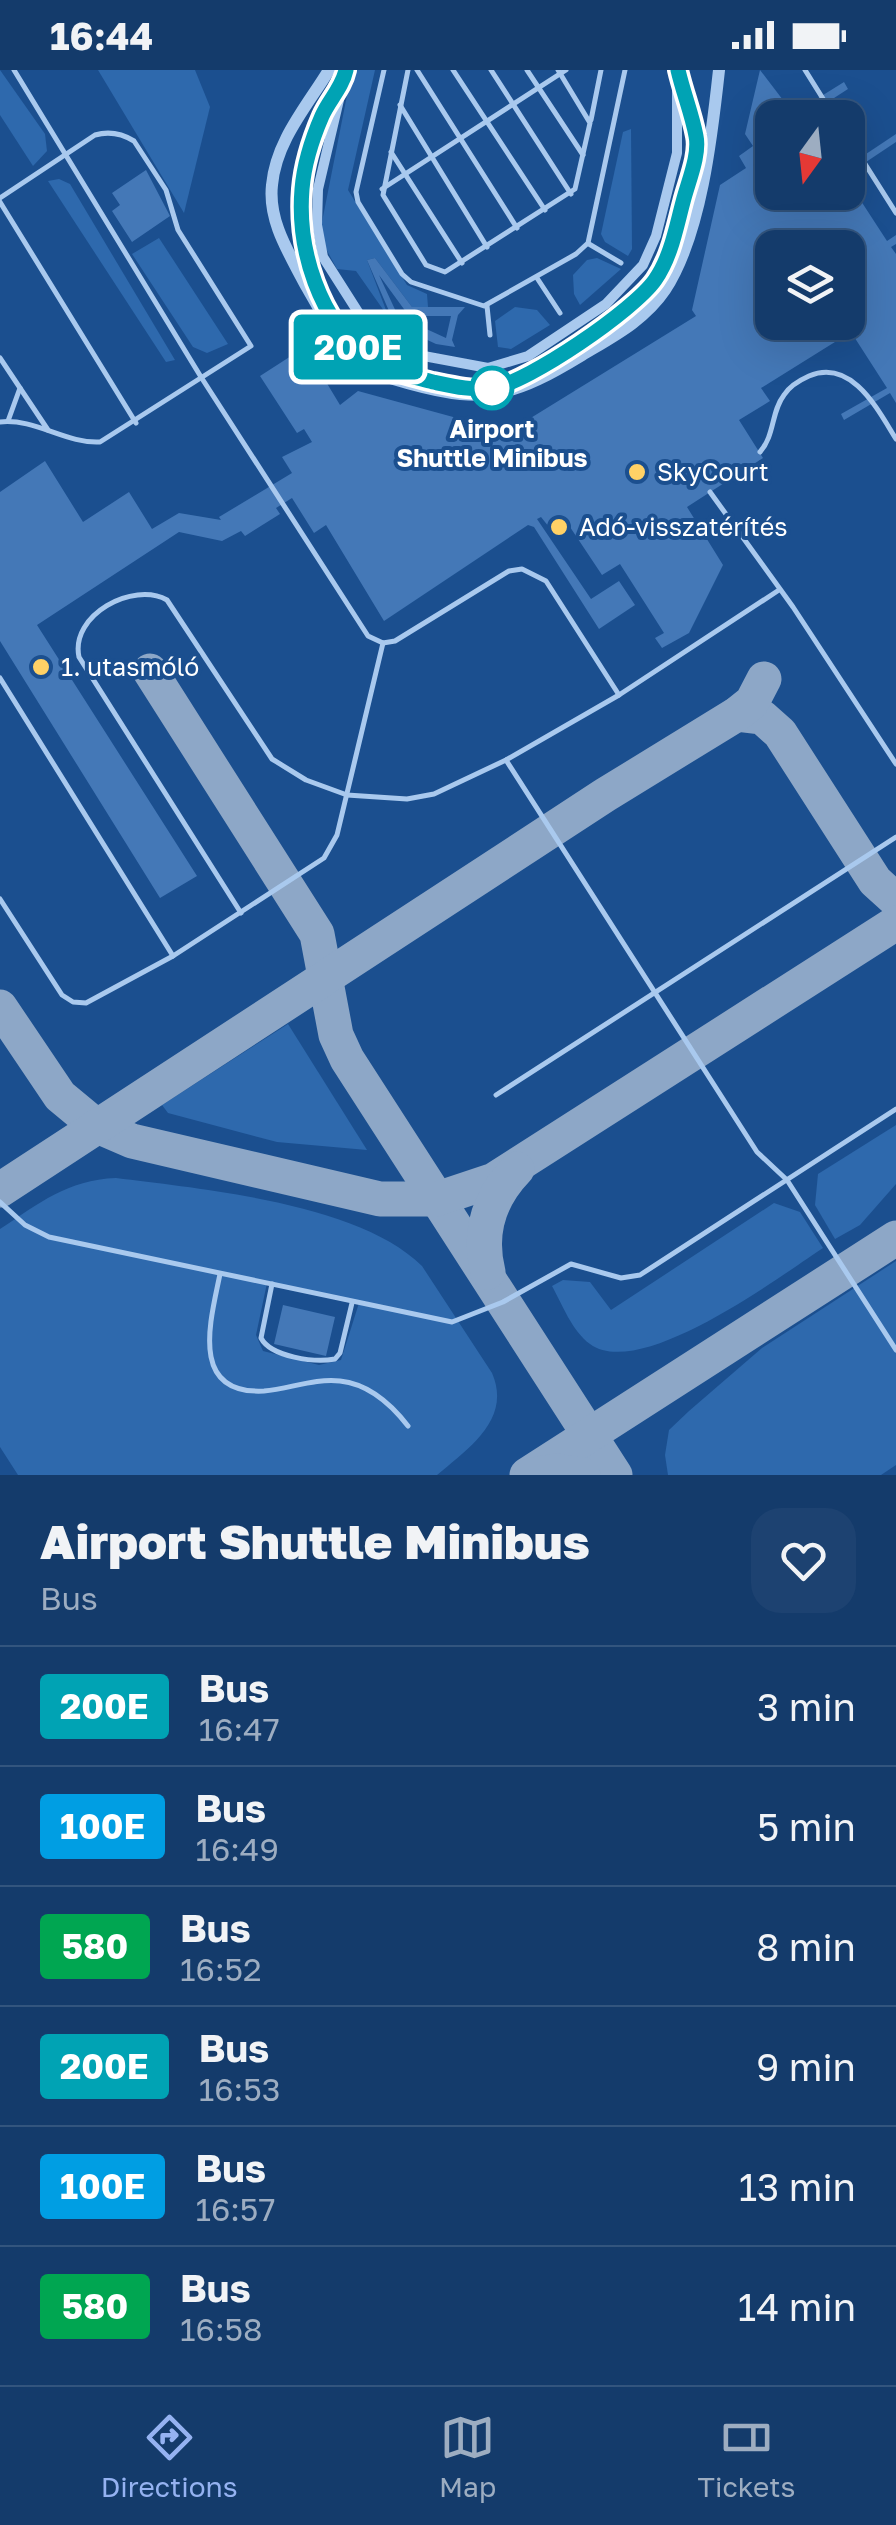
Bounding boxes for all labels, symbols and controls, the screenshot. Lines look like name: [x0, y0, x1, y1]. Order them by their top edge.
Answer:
text: 16:44: [50, 13, 153, 58]
north arrow: [755, 100, 865, 210]
map controls: [755, 100, 865, 340]
button: layers: [755, 230, 865, 340]
line badge: 200E: [288, 314, 428, 380]
text: 200E: [314, 326, 402, 368]
marker: Airport Shuttle Minibus: [471, 367, 513, 409]
place label: Airport Shuttle Minibus: [396, 413, 588, 473]
place label: SkyCourt: [657, 456, 769, 487]
marker: SkyCourt: [626, 461, 648, 483]
place label: Adó-visszatérítés: [579, 511, 787, 542]
marker: Adó-visszatérítés: [548, 516, 570, 538]
place label: 1. utasmóló: [61, 651, 199, 682]
marker: 1. utasmóló: [30, 656, 52, 678]
button: heart: [751, 1508, 856, 1613]
text: Airport Shuttle Minibus: [40, 1512, 590, 1570]
text: Bus: [40, 1579, 98, 1617]
text: Bus: [199, 1665, 269, 1710]
text: 3 min: [757, 1684, 856, 1729]
text: 200E: [60, 1685, 149, 1727]
text: 16:47: [199, 1710, 280, 1748]
text: Bus: [195, 1785, 266, 1830]
text: 5 min: [757, 1804, 856, 1849]
text: 100E: [60, 1805, 145, 1847]
text: 16:49: [195, 1830, 279, 1868]
text: Bus: [180, 1905, 251, 1950]
text: 8 min: [756, 1924, 856, 1969]
text: 580: [62, 1925, 128, 1967]
text: 16:52: [180, 1950, 262, 1988]
text: Bus: [199, 2025, 269, 2070]
text: 9 min: [756, 2044, 856, 2089]
text: 200E: [60, 2045, 149, 2087]
text: 16:53: [199, 2070, 280, 2108]
text: Bus: [195, 2145, 266, 2190]
text: 13 min: [739, 2164, 856, 2209]
text: 100E: [60, 2165, 145, 2207]
text: 16:57: [195, 2190, 275, 2228]
text: Bus: [180, 2265, 251, 2310]
text: 14 min: [738, 2284, 856, 2329]
text: 580: [62, 2285, 128, 2327]
text: 16:58: [180, 2310, 263, 2348]
tab: Directions: [101, 2410, 238, 2503]
tab: Map: [439, 2410, 496, 2503]
tab: Tickets: [698, 2410, 795, 2503]

